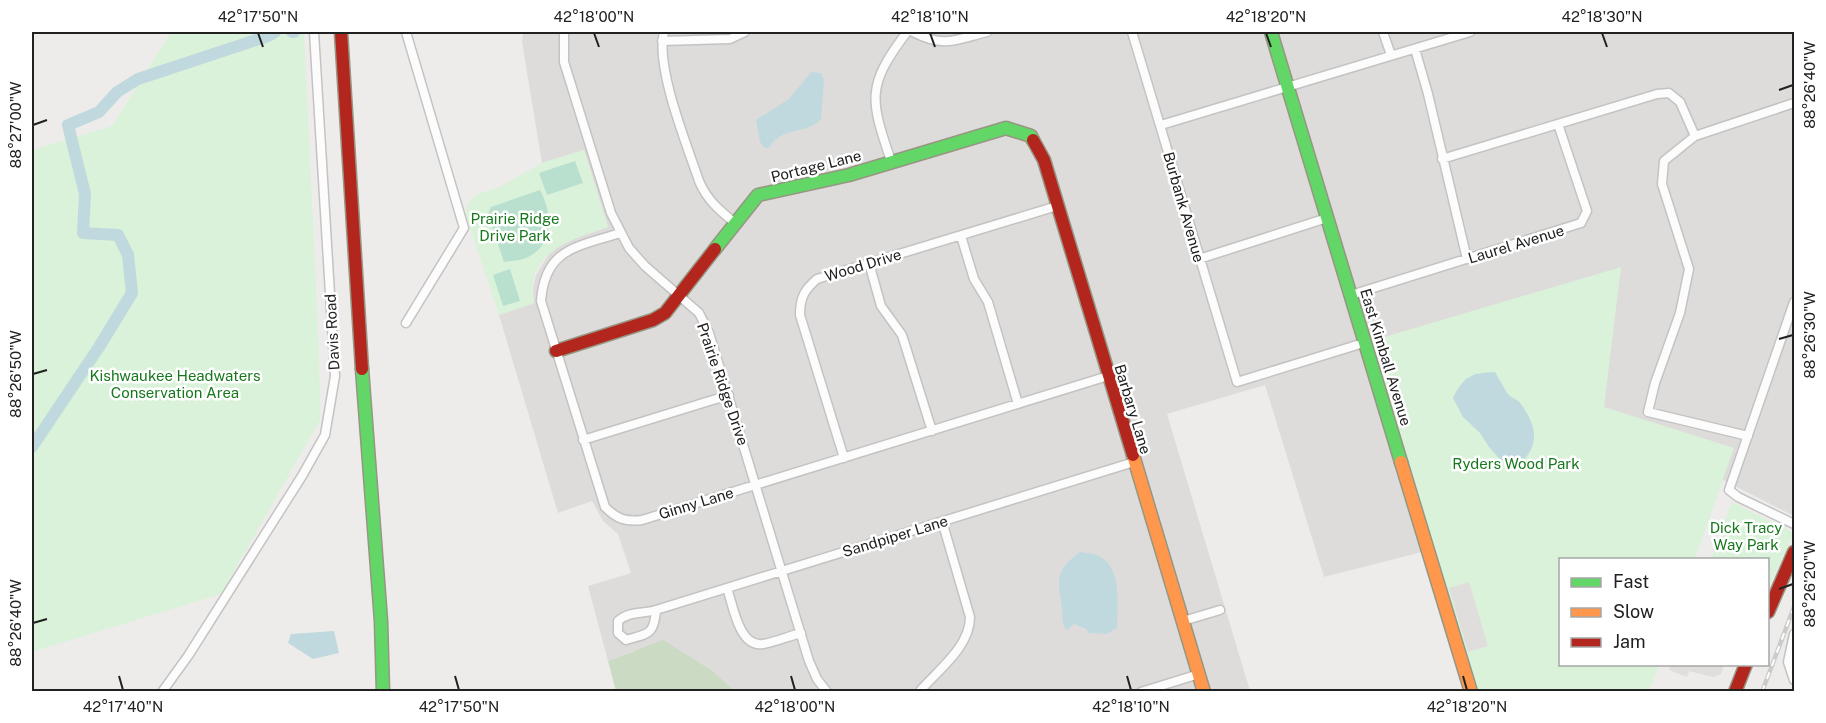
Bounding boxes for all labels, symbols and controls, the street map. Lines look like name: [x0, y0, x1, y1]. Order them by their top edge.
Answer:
text: 42°17'50"N: [218, 8, 298, 25]
text: 42°18'00"N: [554, 8, 634, 25]
text: 42°18'10"N: [891, 8, 969, 25]
text: 42°18'20"N: [1226, 8, 1306, 25]
text: 42°18'30"N: [1561, 8, 1643, 25]
text: 88°26'40"W: [1801, 41, 1818, 129]
text: 88°27'00"W: [7, 82, 24, 168]
street label: Portage Lane: [769, 147, 863, 185]
street label: Burbank Avenue: [1160, 150, 1208, 264]
park label: Prairie Ridge Drive Park: [470, 210, 560, 244]
street label: Laurel Avenue: [1466, 221, 1566, 267]
street label: Wood Drive: [823, 245, 903, 285]
street label: East Kimball Avenue: [1357, 286, 1415, 428]
text: 88°26'30"W: [1801, 291, 1818, 379]
street label: Davis Road: [322, 293, 342, 371]
street label: Prairie Ridge Drive: [694, 320, 752, 448]
text: 88°26'50"W: [7, 330, 24, 418]
street label: Barbary Lane: [1111, 362, 1155, 456]
park label: Kishwaukee Headwaters Conservation Area: [89, 367, 261, 401]
park label: Ryders Wood Park: [1452, 455, 1580, 472]
street label: Ginny Lane: [657, 484, 735, 522]
street label: Sandpiper Lane: [840, 512, 950, 560]
park label: Dick Tracy Way Park: [1710, 519, 1782, 553]
text: 88°26'20"W: [1801, 540, 1818, 628]
legend: [1559, 558, 1769, 666]
text: Fast: [1613, 571, 1649, 592]
text: 88°26'40"W: [7, 579, 24, 667]
text: Slow: [1613, 601, 1654, 622]
text: Jam: [1613, 631, 1646, 652]
text: 42°17'40"N: [83, 698, 163, 715]
text: 42°17'50"N: [419, 698, 499, 715]
text: 42°18'00"N: [755, 698, 835, 715]
text: 42°18'10"N: [1092, 698, 1170, 715]
text: 42°18'20"N: [1427, 698, 1507, 715]

